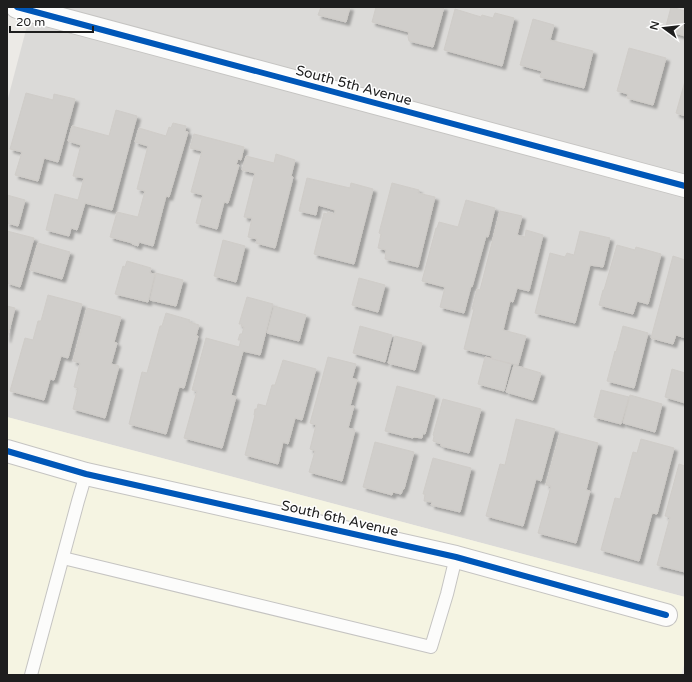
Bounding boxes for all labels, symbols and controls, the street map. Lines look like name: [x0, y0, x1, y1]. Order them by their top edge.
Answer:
scale bar: [10, 8, 93, 34]
north arrow: [644, 8, 684, 48]
text: 20 m: [16, 15, 45, 29]
text: N: [647, 20, 662, 31]
street label: South 5th Avenue: [294, 62, 414, 109]
street label: South 6th Avenue: [280, 497, 400, 540]

